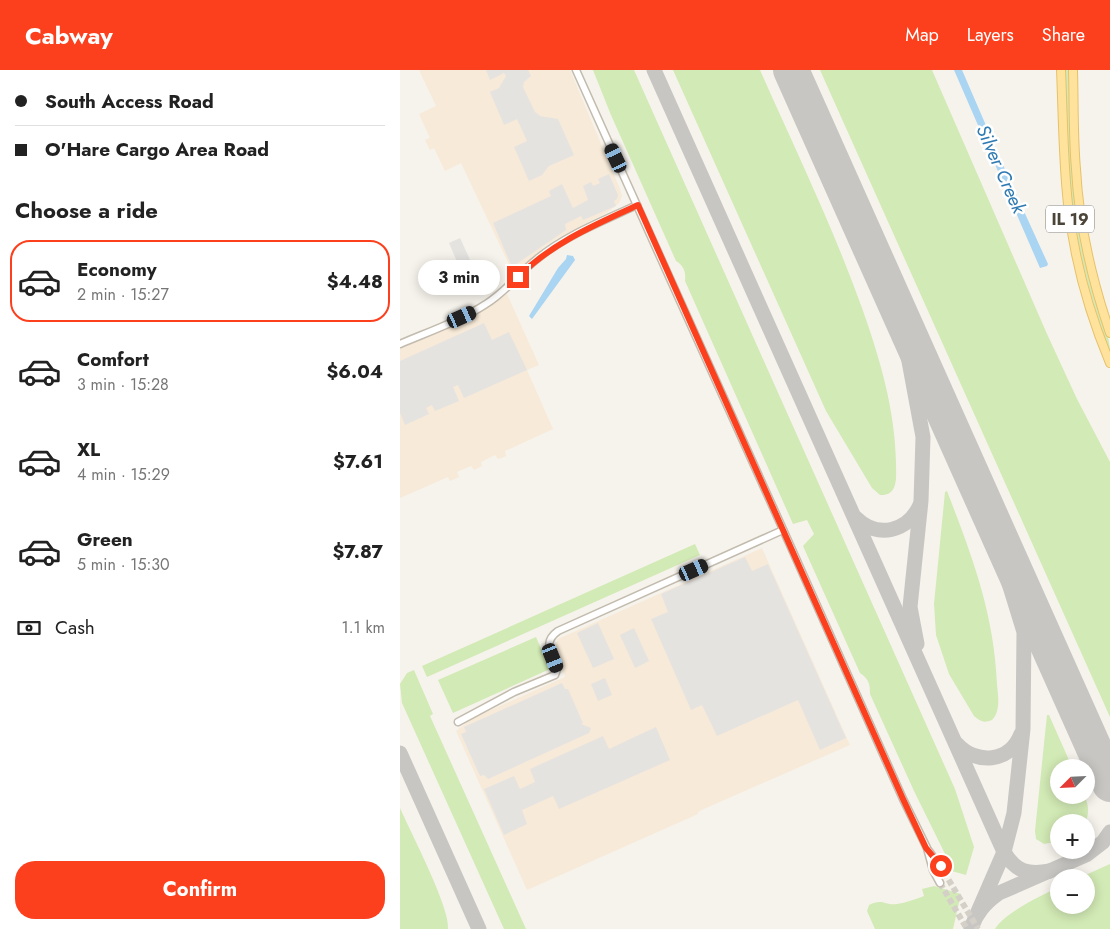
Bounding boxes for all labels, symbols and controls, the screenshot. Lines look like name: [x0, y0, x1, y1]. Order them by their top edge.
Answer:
text: Cabway: [25, 18, 113, 53]
text: Map: [905, 22, 939, 48]
text: Layers: [967, 22, 1014, 48]
text: Share: [1042, 22, 1085, 48]
text: South Access Road: [45, 88, 214, 115]
water label: Silver Creek: [969, 120, 1033, 218]
text: O'Hare Cargo Area Road: [45, 136, 269, 163]
car: [602, 141, 629, 175]
text: Choose a ride: [15, 194, 158, 226]
road number: IL 19: [1046, 206, 1094, 232]
text: Economy: [77, 256, 157, 283]
icon: car: [17, 259, 62, 304]
callout: 3 min: [418, 260, 500, 294]
text: 3 min: [438, 266, 480, 289]
route end: [507, 266, 529, 288]
text: $4.48: [327, 268, 383, 295]
text: 2 min · 15:27: [77, 283, 169, 306]
car: [445, 304, 478, 330]
text: Comfort: [77, 346, 149, 373]
icon: car: [17, 349, 62, 394]
text: $6.04: [327, 358, 383, 385]
text: 3 min · 15:28: [77, 373, 169, 396]
text: XL: [77, 436, 100, 463]
icon: car: [17, 439, 62, 484]
text: $7.61: [333, 448, 383, 475]
text: 4 min · 15:29: [77, 463, 170, 486]
text: Green: [77, 526, 133, 553]
icon: car: [17, 529, 62, 574]
text: $7.87: [332, 538, 383, 565]
text: 5 min · 15:30: [77, 553, 170, 576]
car: [677, 557, 710, 583]
icon: cash: [15, 614, 43, 642]
text: Cash: [55, 614, 95, 641]
text: 1.1 km: [341, 616, 385, 639]
car: [540, 641, 565, 675]
north arrow: [1050, 759, 1095, 804]
map controls: [1050, 759, 1095, 914]
button: +: [1050, 814, 1095, 859]
route start: [930, 855, 952, 877]
button: Confirm: [15, 861, 385, 919]
button: −: [1050, 869, 1095, 914]

